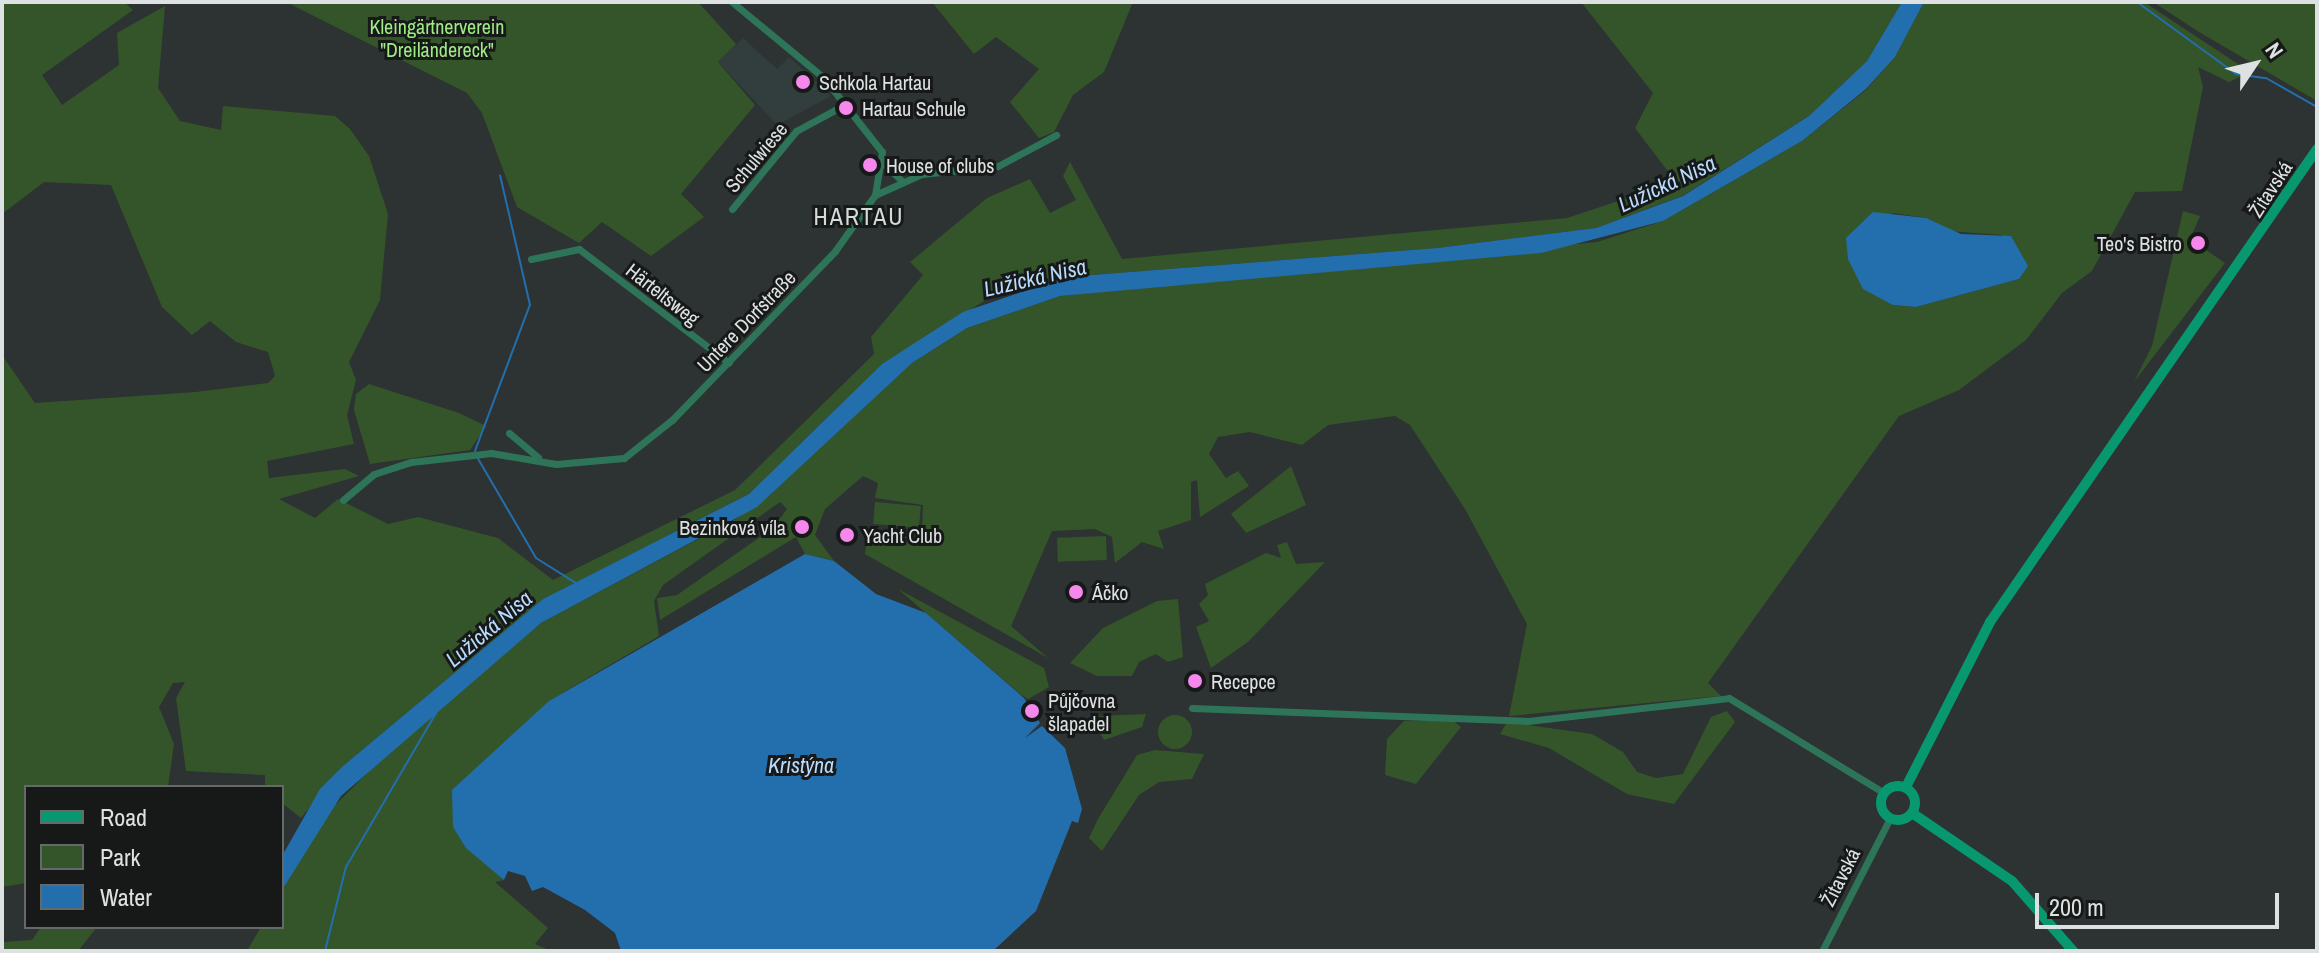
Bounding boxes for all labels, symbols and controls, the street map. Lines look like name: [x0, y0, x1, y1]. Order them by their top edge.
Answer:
park label: Kleingärtnerverein "Dreiländereck": [370, 14, 504, 61]
north arrow: [2215, 24, 2295, 104]
text: N: [2259, 36, 2291, 64]
place label: Schkola Hartau: [819, 70, 931, 94]
marker: Schkola Hartau: [794, 73, 812, 91]
place label: Hartau Schule: [862, 96, 966, 120]
marker: Hartau Schule: [837, 99, 855, 117]
street label: Schulwiese: [720, 117, 792, 197]
water label: Lužická Nisa: [1614, 150, 1720, 218]
place label: House of clubs: [886, 153, 994, 177]
marker: House of clubs: [861, 156, 879, 174]
street label: Žitavská: [2243, 156, 2297, 222]
district label: HARTAU: [813, 203, 905, 231]
place label: Teo's Bistro: [2097, 231, 2182, 255]
marker: Teo's Bistro: [2189, 234, 2207, 252]
water label: Lužická Nisa: [981, 253, 1089, 303]
street label: Härteltsweg: [621, 258, 705, 330]
street label: Untere Dorfstraße: [692, 265, 800, 377]
place label: Bezinková víla: [679, 515, 786, 539]
marker: Bezinková víla: [793, 518, 811, 536]
place label: Yacht Club: [863, 523, 942, 547]
marker: Yacht Club: [838, 526, 856, 544]
place label: Áčko: [1092, 580, 1128, 604]
marker: Áčko: [1067, 583, 1085, 601]
water label: Lužická Nisa: [441, 585, 537, 673]
place label: Recepce: [1211, 669, 1276, 693]
marker: Recepce: [1186, 672, 1204, 690]
place label: Půjčovna šlapadel: [1048, 688, 1115, 735]
marker: Půjčovna šlapadel: [1023, 702, 1041, 720]
water label: Kristýna: [768, 753, 834, 779]
legend: [24, 785, 284, 929]
text: Road: [100, 801, 147, 833]
text: Park: [100, 841, 140, 873]
street label: Žitavská: [1815, 844, 1865, 910]
scale bar: [2039, 877, 2283, 927]
text: Water: [100, 881, 152, 913]
text: 200 m: [2049, 891, 2104, 923]

